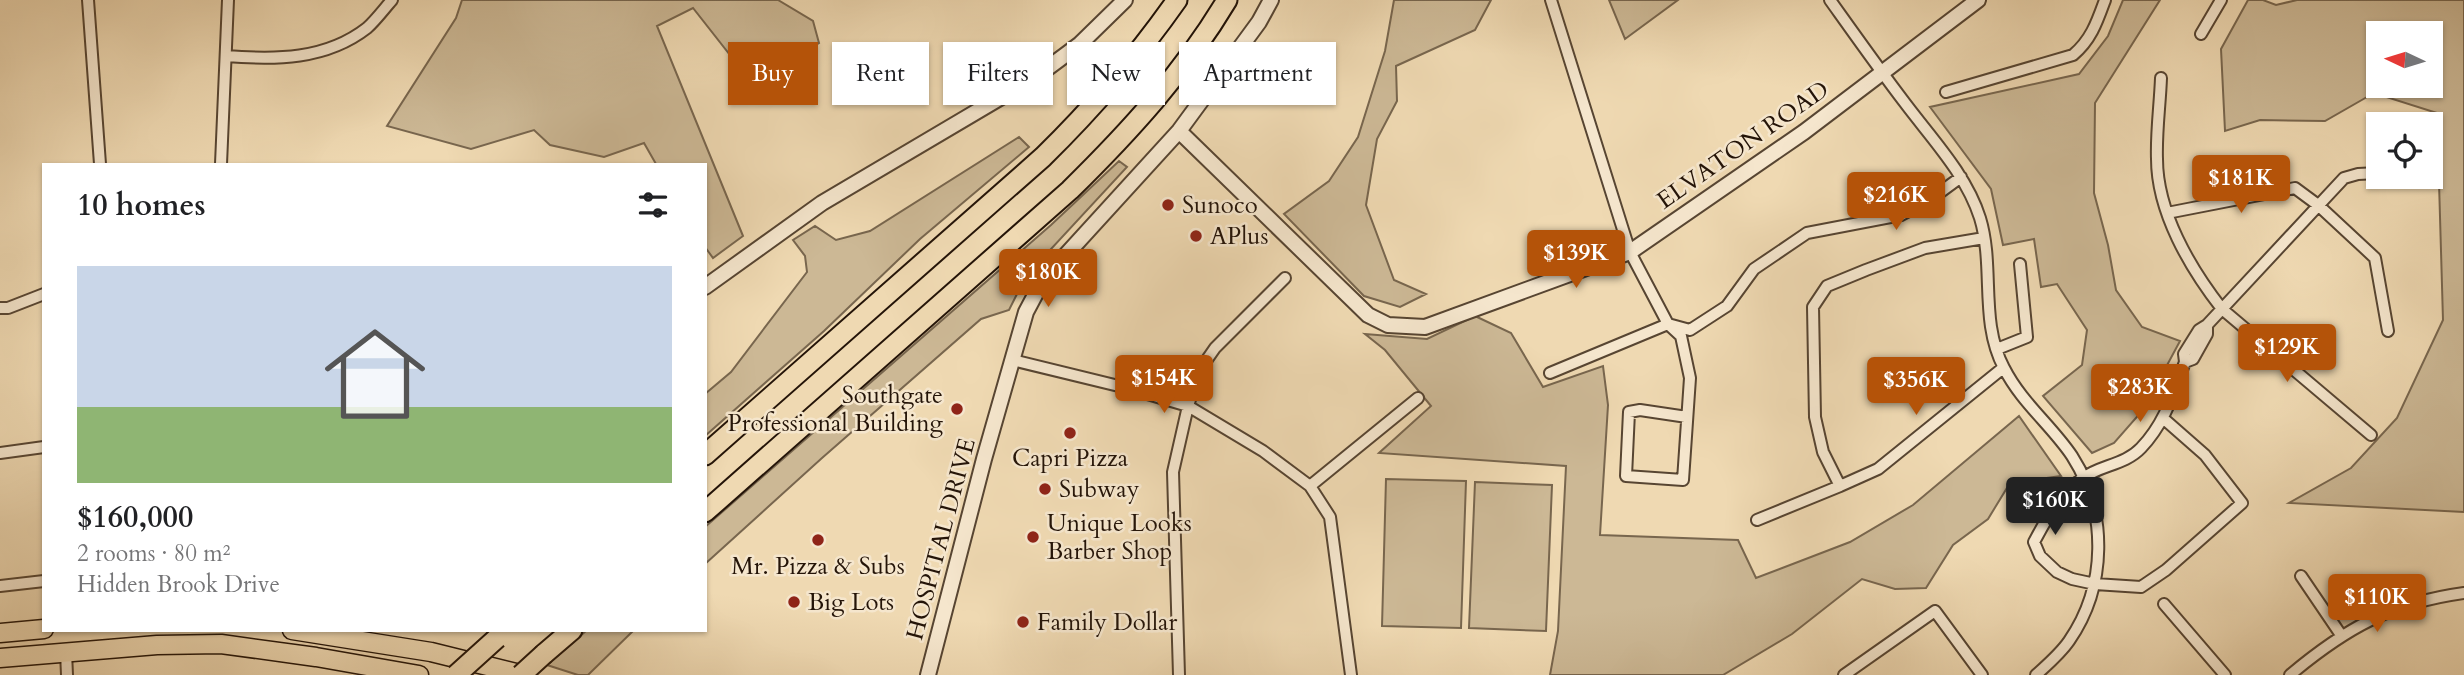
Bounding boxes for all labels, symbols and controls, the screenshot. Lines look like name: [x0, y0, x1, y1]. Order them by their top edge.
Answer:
north arrow: [2366, 21, 2443, 98]
map controls: [2366, 21, 2443, 189]
chip: Buy: [728, 42, 818, 105]
chip: Rent: [832, 42, 929, 105]
chip: Filters: [943, 42, 1053, 105]
chip: New: [1067, 42, 1165, 105]
chip: Apartment: [1179, 42, 1336, 105]
street label: ELVATON ROAD: [1650, 73, 1836, 217]
button: locate: [2366, 112, 2443, 189]
pin: $181K: [2192, 156, 2290, 215]
text: $181K: [2208, 162, 2274, 193]
pin: $216K: [1847, 173, 1945, 232]
text: $216K: [1863, 179, 1929, 210]
text: 10 homes: [77, 185, 206, 226]
icon: filters: [634, 186, 672, 224]
place label: Sunoco: [1182, 189, 1258, 222]
marker: Sunoco: [1160, 197, 1176, 213]
place label: APlus: [1210, 220, 1269, 253]
marker: APlus: [1188, 228, 1204, 244]
pin: $139K: [1527, 230, 1625, 290]
text: $139K: [1543, 237, 1609, 268]
pin: $180K: [999, 250, 1097, 309]
text: $180K: [1015, 256, 1081, 287]
icon: home: [312, 311, 438, 437]
pin: $129K: [2238, 324, 2336, 384]
text: $129K: [2254, 331, 2320, 362]
pin: $154K: [1115, 356, 1213, 415]
pin: $356K: [1867, 358, 1965, 417]
text: $154K: [1131, 362, 1197, 393]
text: $356K: [1883, 364, 1949, 395]
pin: $283K: [2091, 364, 2189, 424]
text: $283K: [2107, 371, 2173, 402]
place label: Southgate Professional Building: [728, 379, 944, 440]
marker: Southgate Professional Building: [949, 401, 965, 417]
marker: Capri Pizza: [1062, 425, 1078, 441]
street label: HOSPITAL DRIVE: [898, 434, 984, 644]
place label: Capri Pizza: [1012, 442, 1129, 475]
place label: Subway: [1059, 473, 1140, 506]
pin: $160K: [2006, 477, 2104, 537]
marker: Subway: [1037, 481, 1053, 497]
text: $160K: [2022, 484, 2088, 515]
text: $160,000: [77, 497, 193, 538]
place label: Unique Looks Barber Shop: [1047, 507, 1192, 568]
marker: Unique Looks Barber Shop: [1025, 529, 1041, 545]
marker: Mr. Pizza & Subs: [810, 532, 826, 548]
text: 2 rooms · 80 m²: [77, 538, 230, 569]
place label: Mr. Pizza & Subs: [731, 550, 905, 583]
text: Hidden Brook Drive: [77, 569, 280, 600]
pin: $110K: [2328, 574, 2426, 634]
text: $110K: [2344, 581, 2410, 612]
place label: Big Lots: [808, 586, 894, 619]
marker: Big Lots: [786, 594, 802, 610]
place label: Family Dollar: [1037, 606, 1177, 639]
marker: Family Dollar: [1015, 614, 1031, 630]

